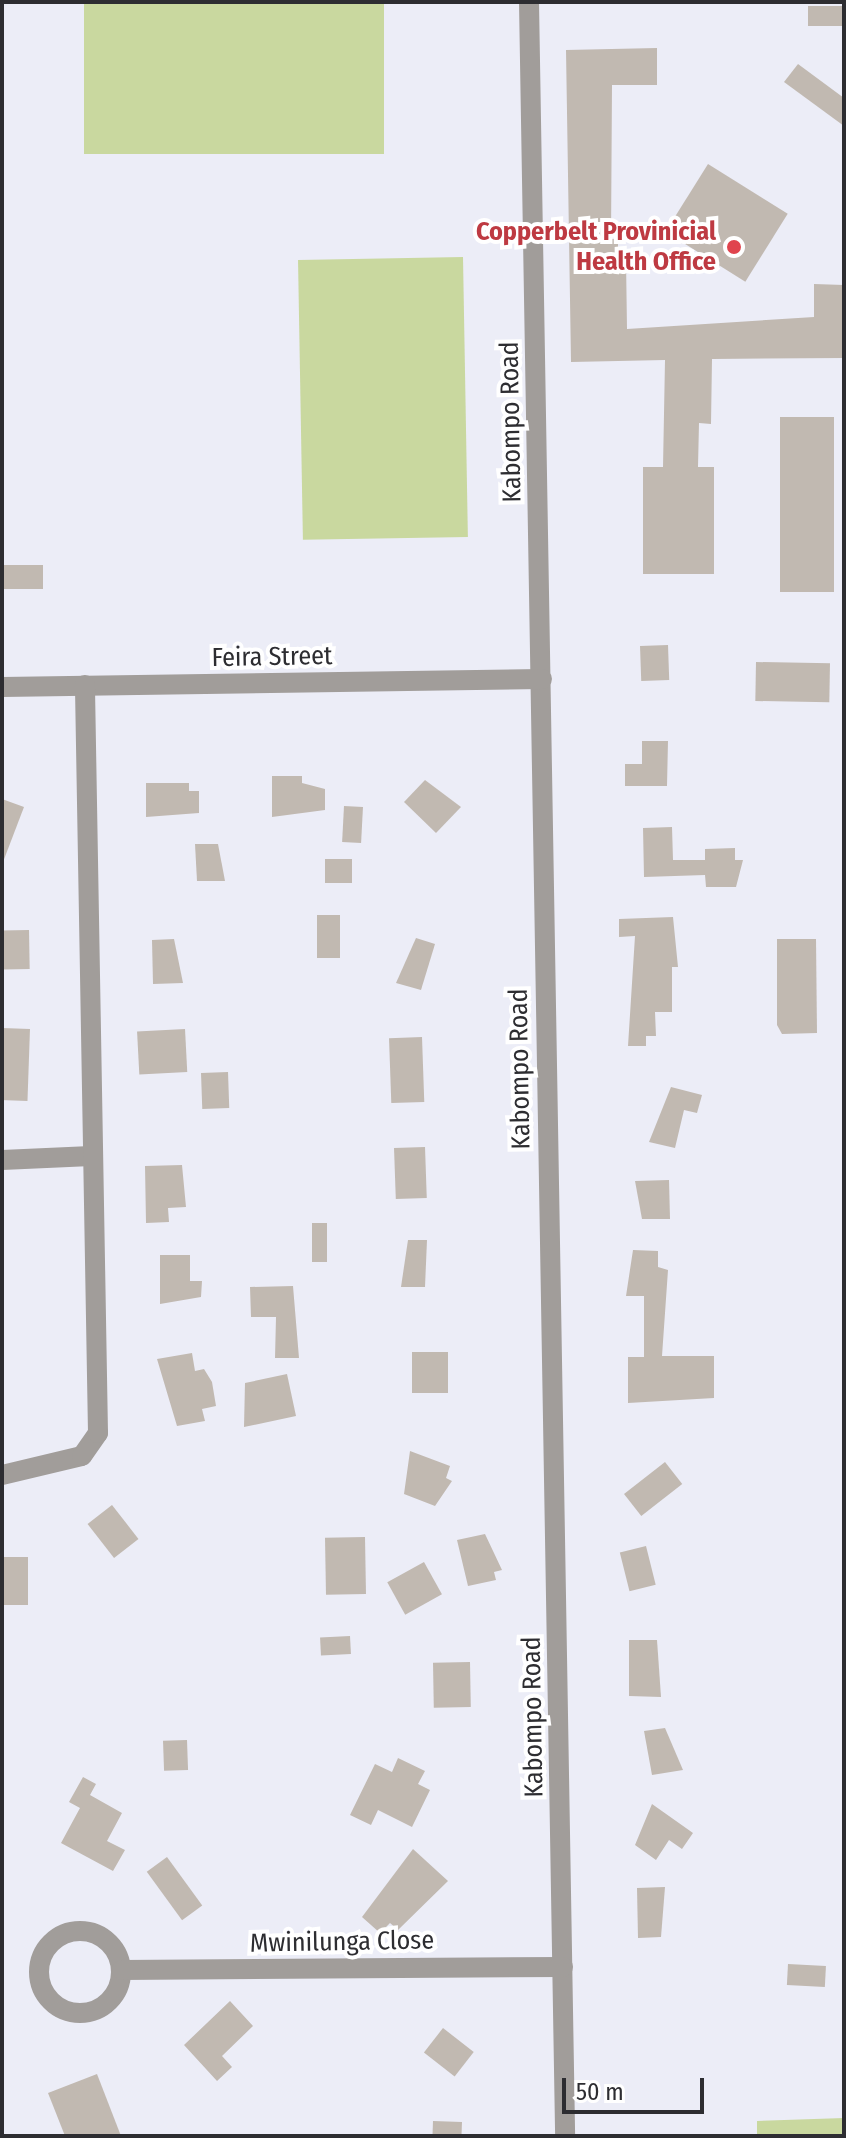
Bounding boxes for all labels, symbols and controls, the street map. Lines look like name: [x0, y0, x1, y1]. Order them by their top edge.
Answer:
place label: Copperbelt Provinicial Health Office: [476, 216, 716, 278]
marker: Copperbelt Provinicial Health Office: [723, 236, 745, 258]
street label: Kabompo Road: [494, 341, 528, 503]
street label: Feira Street: [211, 640, 333, 674]
street label: Kabompo Road: [503, 988, 537, 1150]
street label: Kabompo Road: [516, 1636, 550, 1798]
street label: Mwinilunga Close: [250, 1925, 434, 1959]
scale bar: [566, 2062, 708, 2112]
text: 50 m: [576, 2078, 624, 2106]

